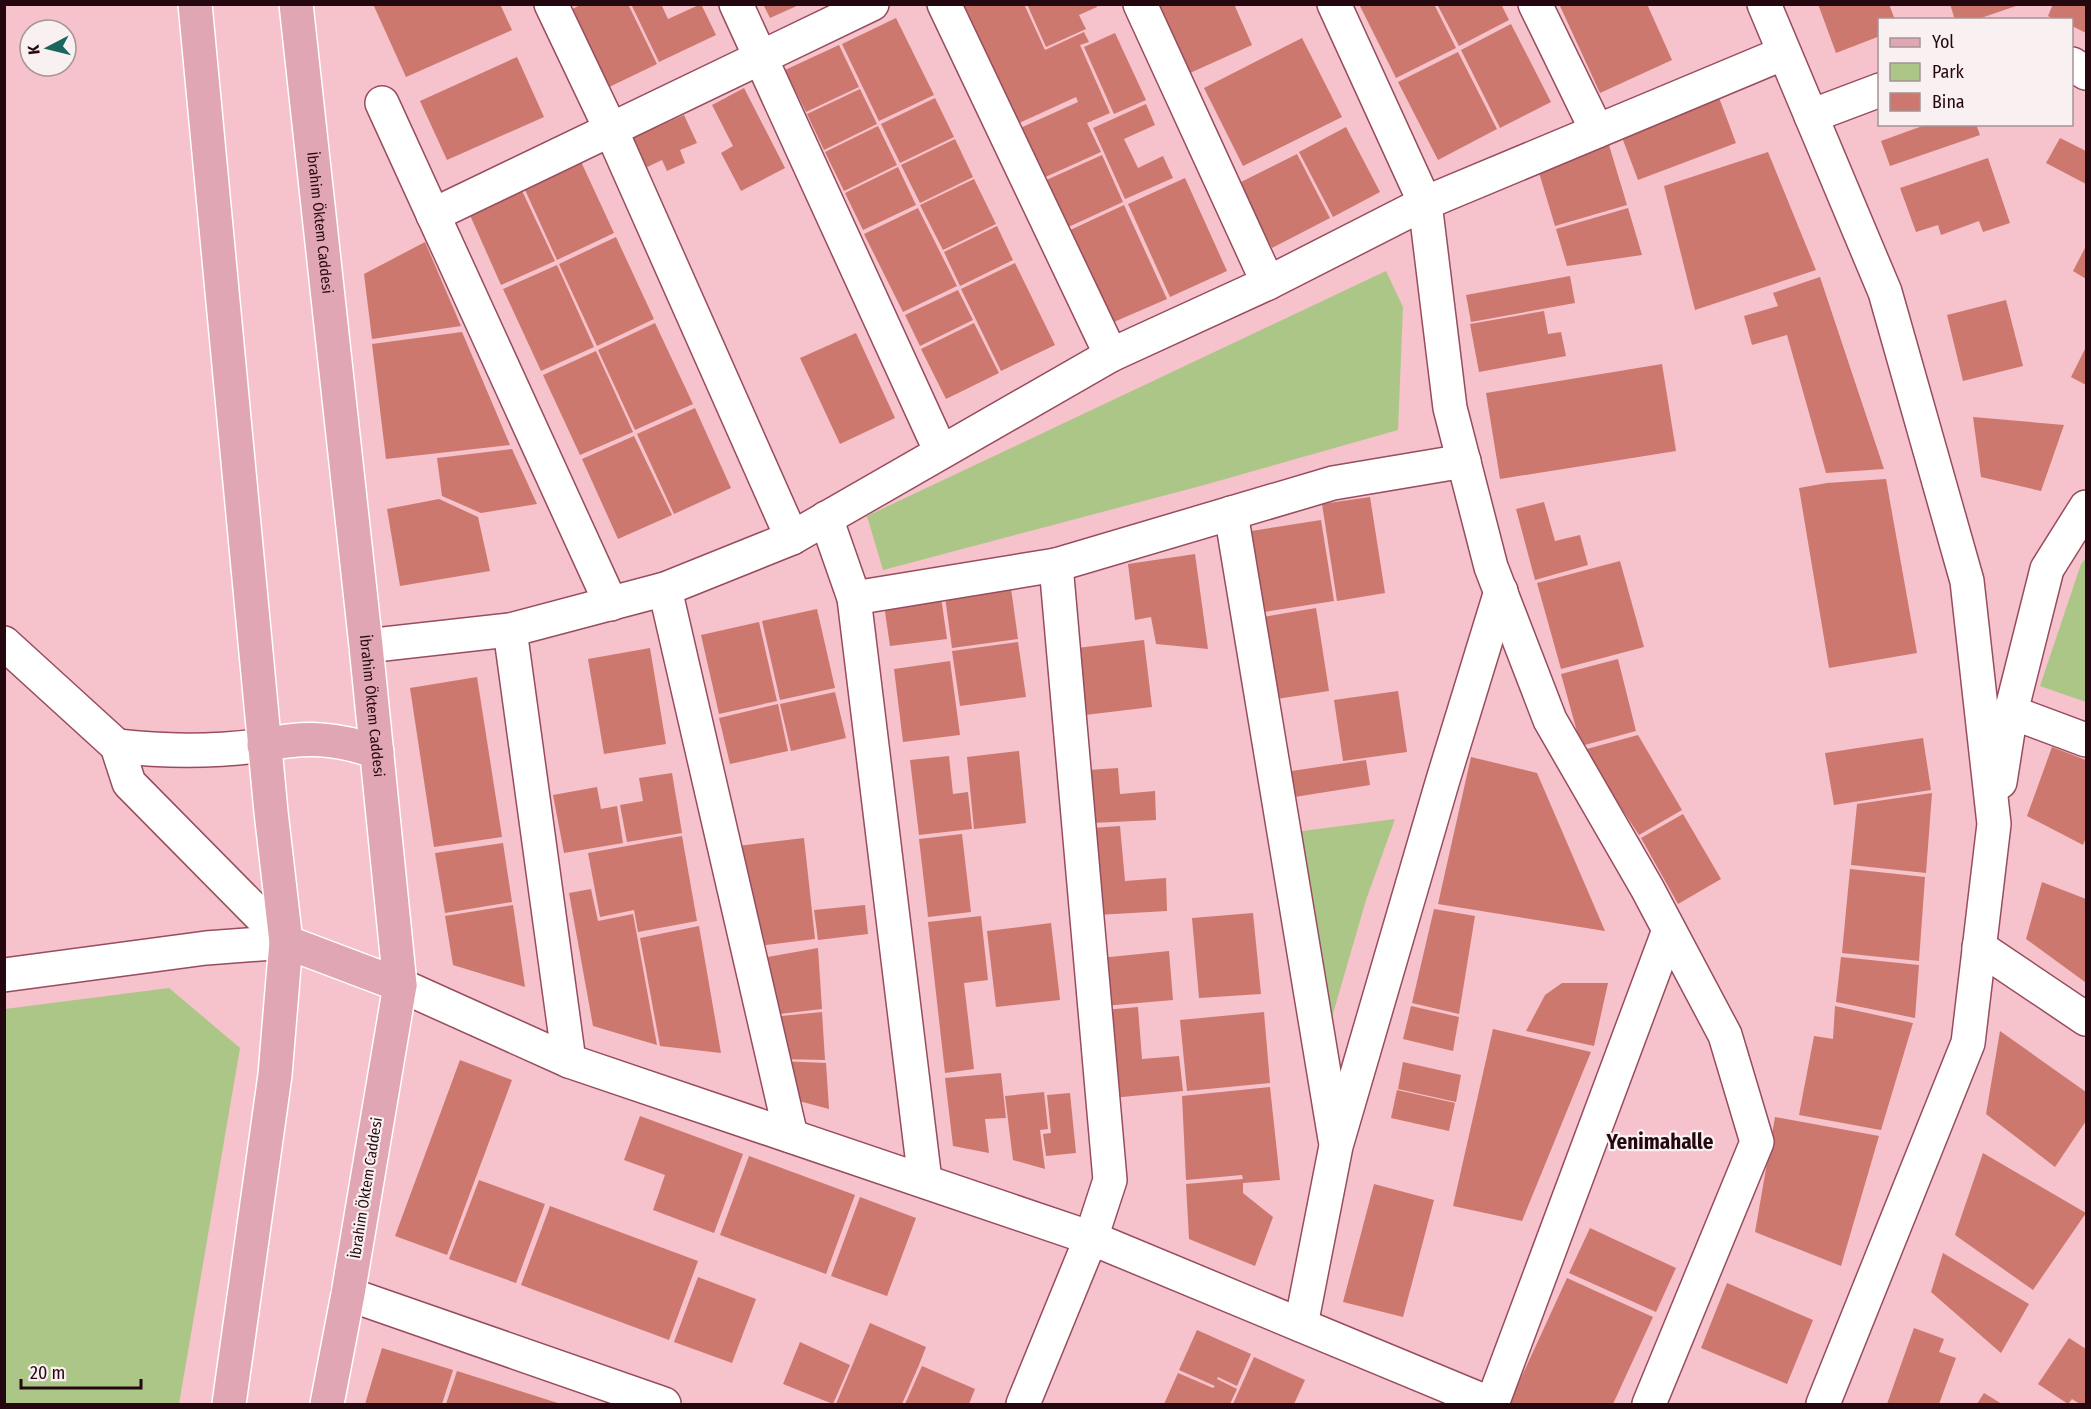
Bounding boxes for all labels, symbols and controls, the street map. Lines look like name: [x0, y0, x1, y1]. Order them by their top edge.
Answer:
north arrow: [18, 18, 78, 78]
legend: [1878, 18, 2073, 126]
text: Yol: [1932, 31, 1954, 53]
text: K: [24, 43, 44, 56]
text: Park: [1932, 61, 1965, 83]
text: Bina: [1932, 91, 1965, 113]
street label: İbrahim Öktem Caddesi: [303, 151, 337, 295]
street label: İbrahim Öktem Caddesi: [356, 634, 388, 778]
street label: İbrahim Öktem Caddesi: [346, 1116, 386, 1260]
district label: Yenimahalle: [1606, 1129, 1714, 1155]
scale bar: [21, 1352, 141, 1390]
text: 20 m: [30, 1362, 65, 1384]

